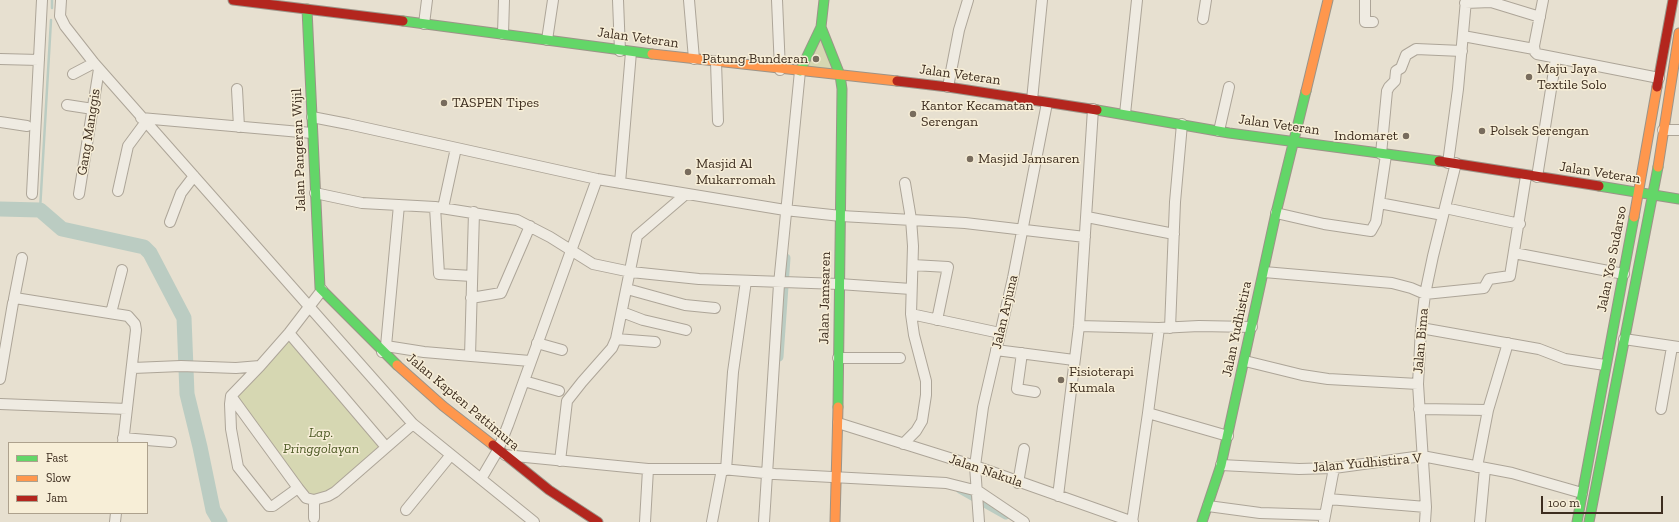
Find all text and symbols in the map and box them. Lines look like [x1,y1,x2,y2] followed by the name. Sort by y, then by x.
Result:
[596,24,680,52] street label: Jalan Veteran
[702,51,808,67] place label: Patung Bunderan
[811,54,821,64] marker: Patung Bunderan
[918,61,1002,89] street label: Jalan Veteran
[1537,61,1607,94] place label: Maju Jaya Textile Solo
[1524,72,1534,82] marker: Maju Jaya Textile Solo
[74,87,104,177] street label: Gang Manggis
[288,88,310,212] street label: Jalan Pangeran Wijil
[452,95,539,111] place label: TASPEN Tipes
[439,98,449,108] marker: TASPEN Tipes
[921,98,1034,130] place label: Kantor Kecamatan Serengan
[908,109,918,119] marker: Kantor Kecamatan Serengan
[1237,111,1321,139] street label: Jalan Veteran
[1490,123,1589,139] place label: Polsek Serengan
[1477,126,1487,136] marker: Polsek Serengan
[1334,128,1398,144] place label: Indomaret
[1401,131,1411,141] marker: Indomaret
[978,151,1080,167] place label: Masjid Jamsaren
[965,154,975,164] marker: Masjid Jamsaren
[696,156,776,188] place label: Masjid Al Mukarromah
[1558,158,1642,188] street label: Jalan Veteran
[683,167,693,177] marker: Masjid Al Mukarromah
[1594,205,1630,313] street label: Jalan Yos Sudarso
[816,252,834,344] street label: Jalan Jamsaren
[988,273,1022,351] street label: Jalan Arjuna
[1219,280,1255,378] street label: Jalan Yudhistira
[1410,308,1432,374] street label: Jalan Bima
[403,350,523,454] street label: Jalan Kapten Pattimura
[1069,364,1134,396] place label: Fisioterapi Kumala
[1056,375,1066,385] marker: Fisioterapi Kumala
[283,425,359,458] park label: Lap. Pringgolayan
[8,442,148,514] legend
[1312,450,1422,476] street label: Jalan Yudhistira V
[46,451,68,465] text: Fast
[947,451,1025,491] street label: Jalan Nakula
[46,471,71,485] text: Slow
[1543,488,1665,514] scale bar
[46,491,67,505] text: Jam
[1548,496,1580,510] text: 100 m

